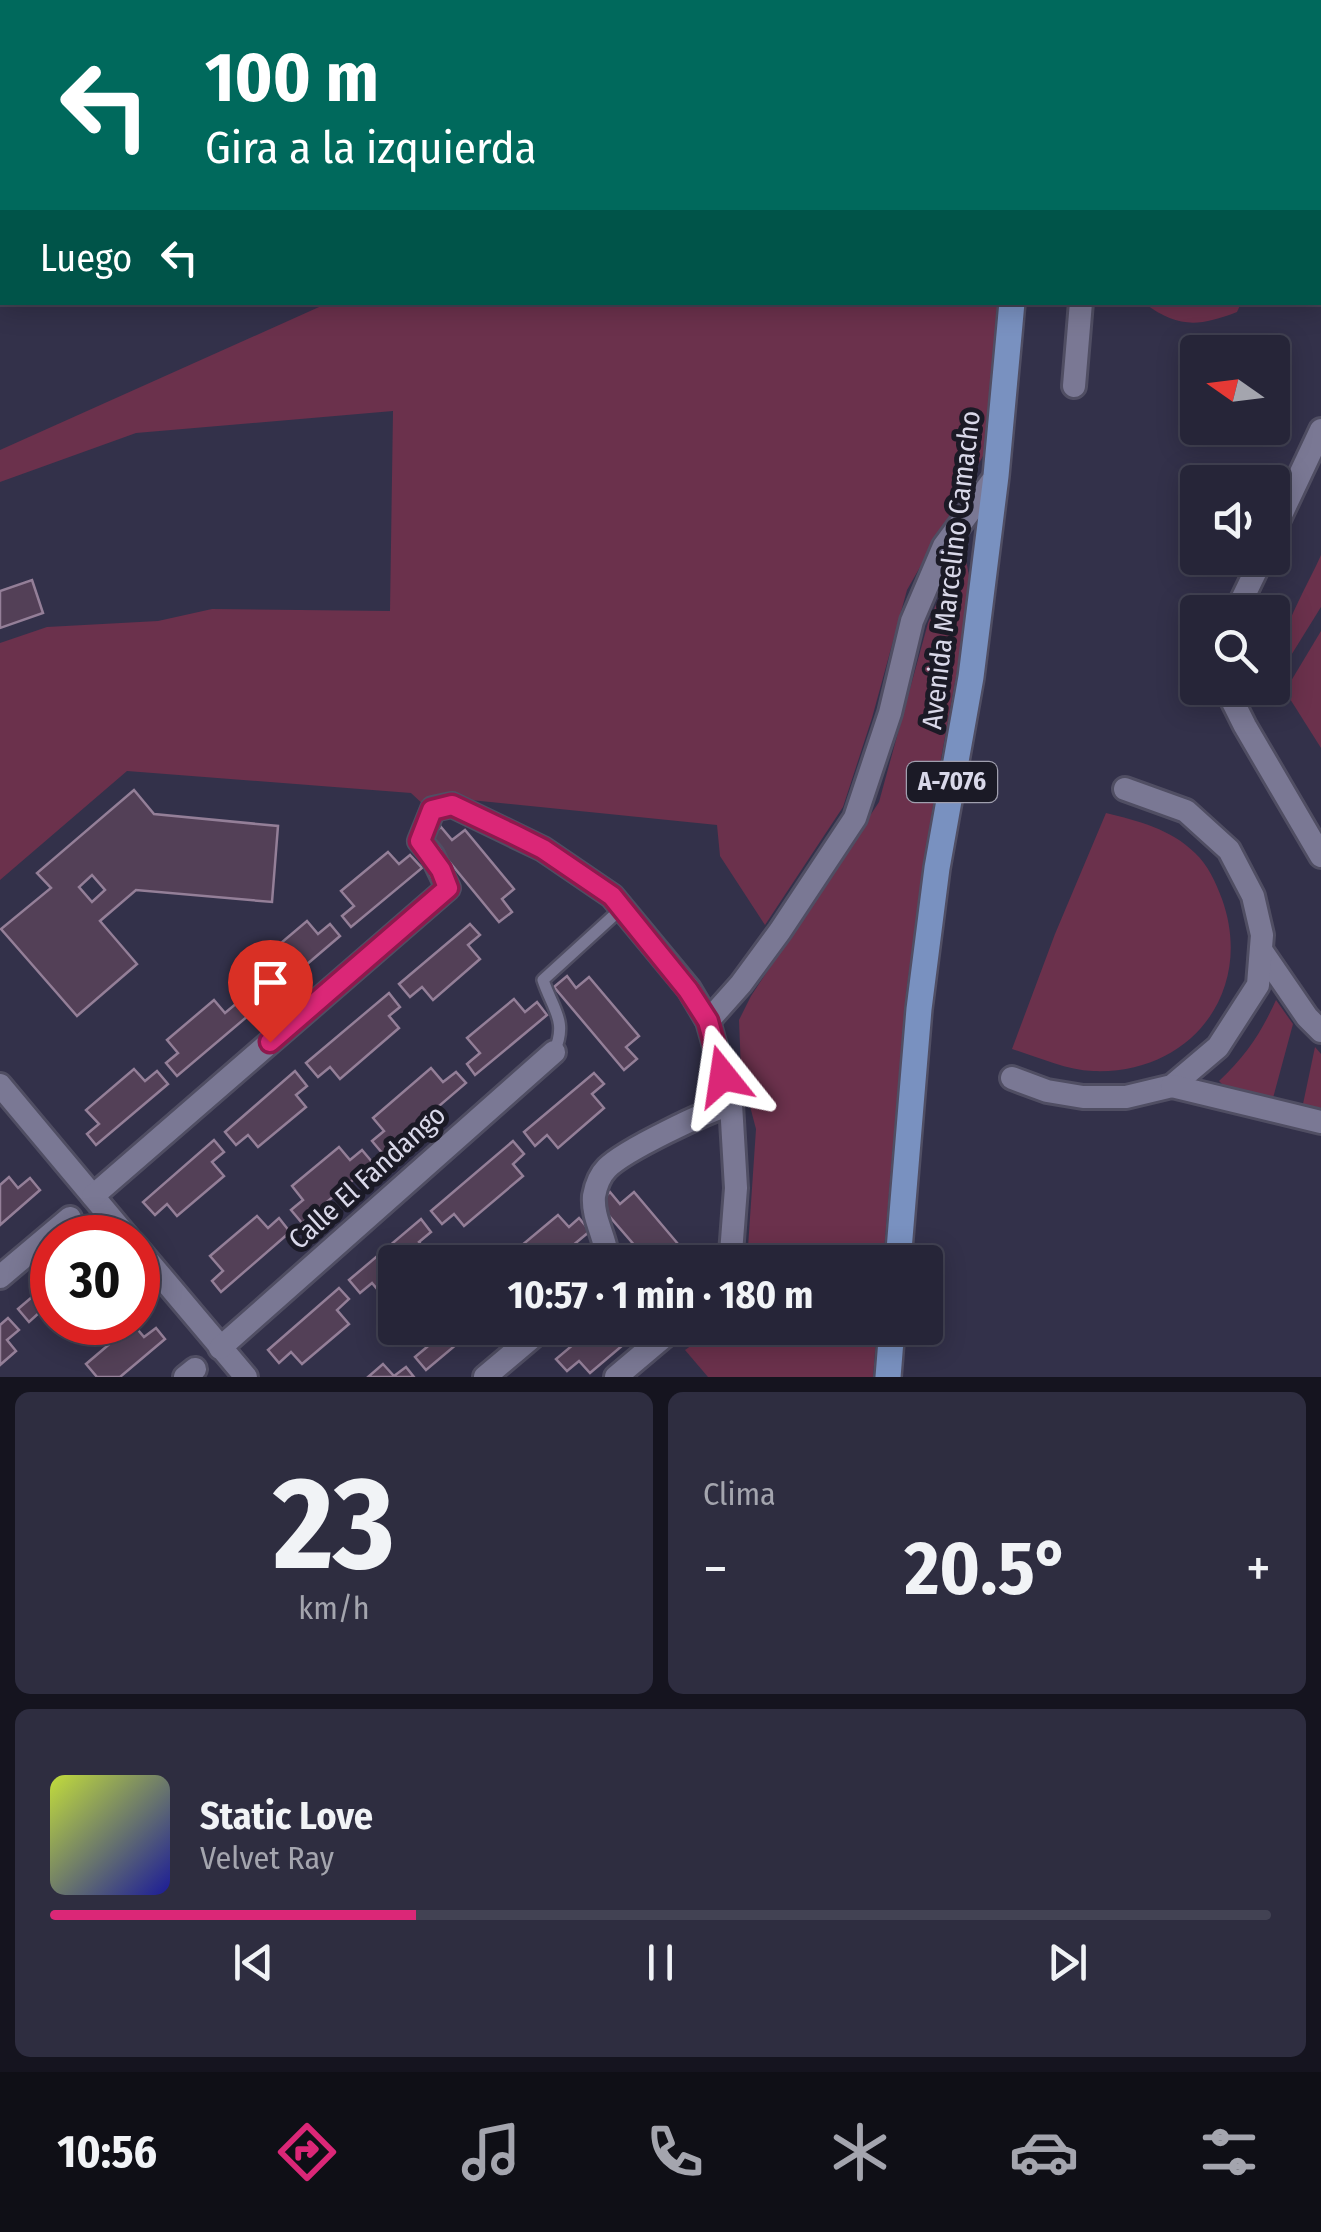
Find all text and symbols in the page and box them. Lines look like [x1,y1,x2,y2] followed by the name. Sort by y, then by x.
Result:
[205,36,379,120] text: 100 m
[40,40,170,170] icon: left
[205,121,537,175] text: Gira a la izquierda
[152,230,207,285] icon: left
[40,235,132,281] text: Luego
[1180,335,1290,445] north arrow
[1180,335,1290,705] map controls
[915,409,987,731] street label: Avenida Marcelino Camacho
[1180,465,1290,575] button: sound
[1180,595,1290,705] button: search
[907,762,997,802] road number: A-7076
[228,940,313,1043] pin
[243,955,298,1010] icon: arrive
[671,1024,775,1128] position arrow
[282,1098,452,1256] street label: Calle El Fandango
[30,1215,160,1345] speed limit sign: 30
[508,1272,813,1318] text: 10:57 · 1 min · 180 m
[273,1446,395,1602] text: 23
[703,1475,776,1513] text: Clima
[905,1524,1069,1614] text: 20.5°
[703,1536,728,1602] text: −
[1246,1536,1271,1602] text: +
[298,1589,370,1627] text: km/h
[200,1793,373,1839] text: Static Love
[200,1839,334,1877] text: Velvet Ray
[226,1935,281,1990] icon: previous
[633,1935,688,1990] icon: pause
[1040,1935,1095,1990] icon: next
[272,2117,342,2187] icon: directions
[456,2117,526,2187] icon: music
[640,2117,710,2187] icon: phone
[825,2117,895,2187] icon: climate
[1009,2117,1079,2187] icon: car
[1194,2117,1264,2187] icon: filters
[57,2125,157,2179] text: 10:56

